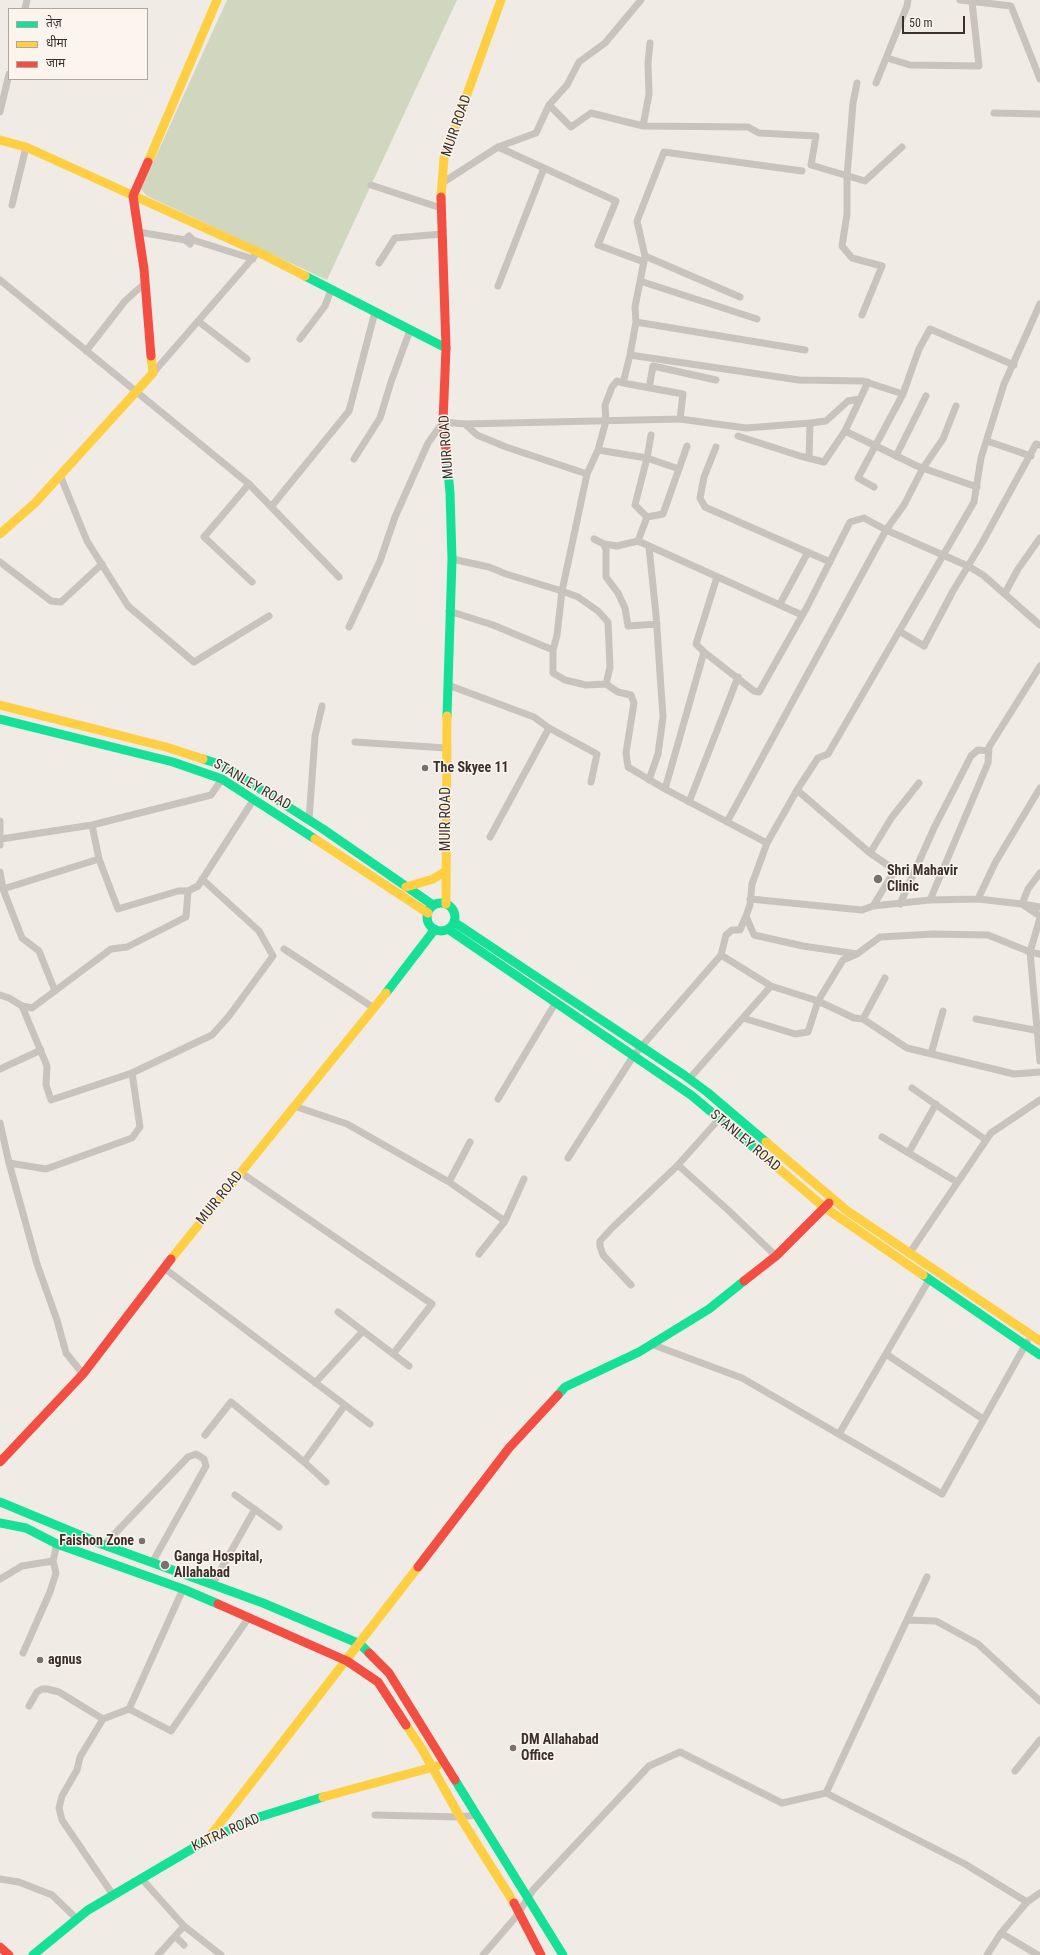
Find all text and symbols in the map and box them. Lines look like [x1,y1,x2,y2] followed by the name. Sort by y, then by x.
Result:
[8,8,148,80] legend
[904,8,967,34] scale bar
[46,16,62,30] text: तेज़
[909,16,933,30] text: 50 m
[46,36,67,50] text: धीमा
[46,56,65,70] text: जाम
[439,93,475,159] street label: MUIR ROAD
[436,414,458,480] street label: MUIR ROAD
[210,756,294,814] street label: STANLEY ROAD
[433,760,509,776] place label: The Skyee 11
[420,763,430,773] marker: The Skyee 11
[438,787,454,851] street label: MUIR ROAD
[887,863,958,896] place label: Shri Mahavir Clinic
[872,873,884,885] marker: Shri Mahavir Clinic
[706,1107,784,1175] street label: STANLEY ROAD
[193,1168,247,1228] street label: MUIR ROAD
[59,1533,134,1549] place label: Faishon Zone
[137,1536,147,1546] marker: Faishon Zone
[174,1549,263,1582] place label: Ganga Hospital, Allahabad
[159,1559,171,1571] marker: Ganga Hospital, Allahabad
[48,1652,82,1668] place label: agnus
[35,1655,45,1665] marker: agnus
[521,1732,599,1764] place label: DM Allahabad Office
[508,1743,518,1753] marker: DM Allahabad Office
[189,1811,263,1855] street label: KATRA ROAD

